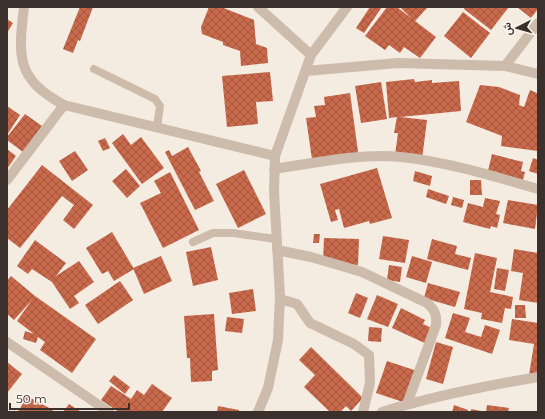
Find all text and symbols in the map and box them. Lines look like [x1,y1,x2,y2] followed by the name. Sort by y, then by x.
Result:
[497,8,537,48] north arrow
[499,22,515,36] text: ش
[10,385,129,411] scale bar
[16,391,47,406] text: 50 m

